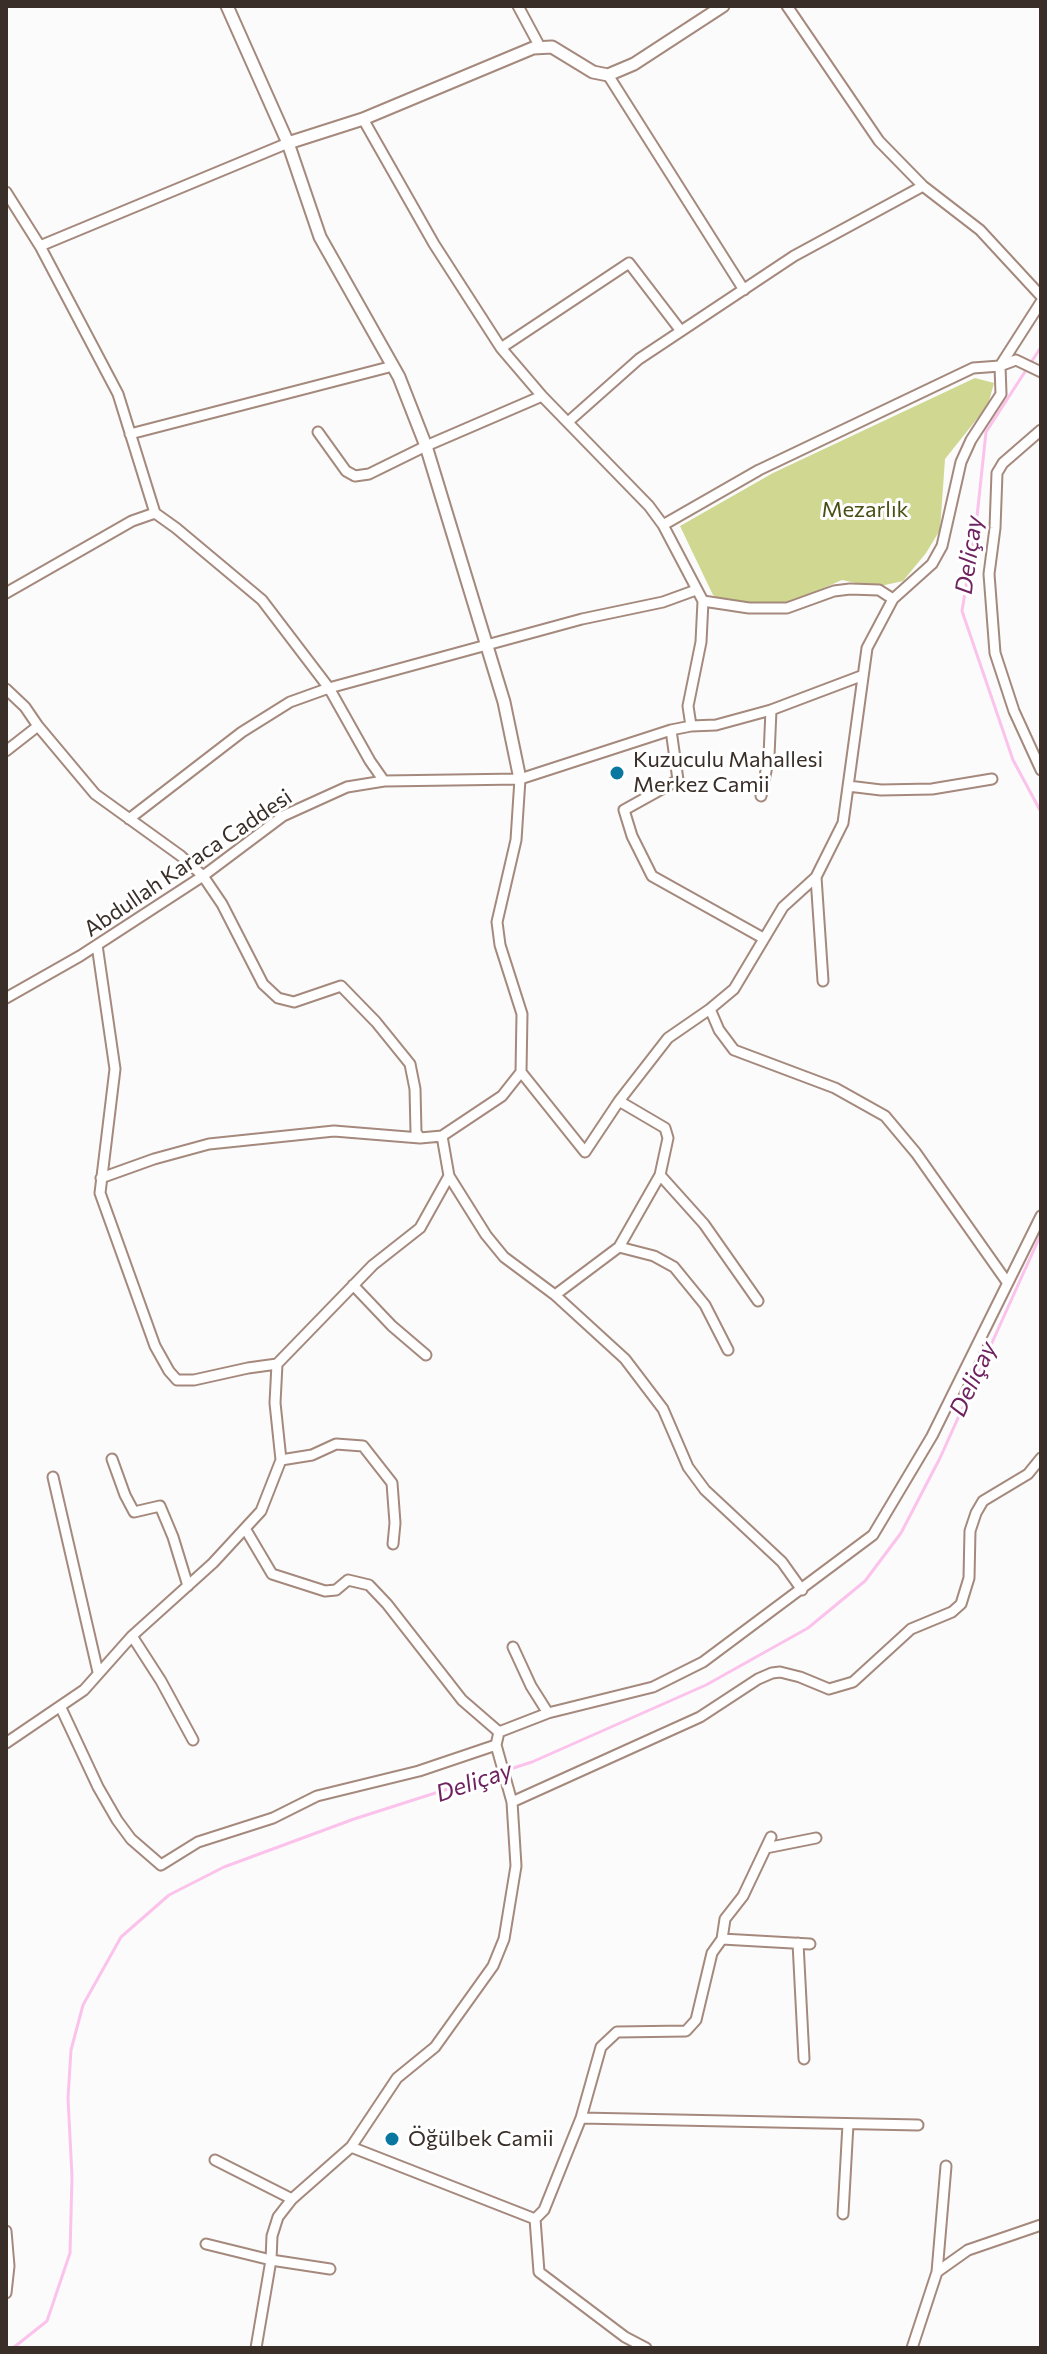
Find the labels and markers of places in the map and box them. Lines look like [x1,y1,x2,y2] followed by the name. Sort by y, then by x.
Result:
[633,747,823,798] place label: Kuzuculu Mahallesi Merkez Camii
[608,764,626,782] marker: Kuzuculu Mahallesi Merkez Camii
[408,2126,554,2152] place label: Öğülbek Camii
[383,2130,401,2148] marker: Öğülbek Camii

